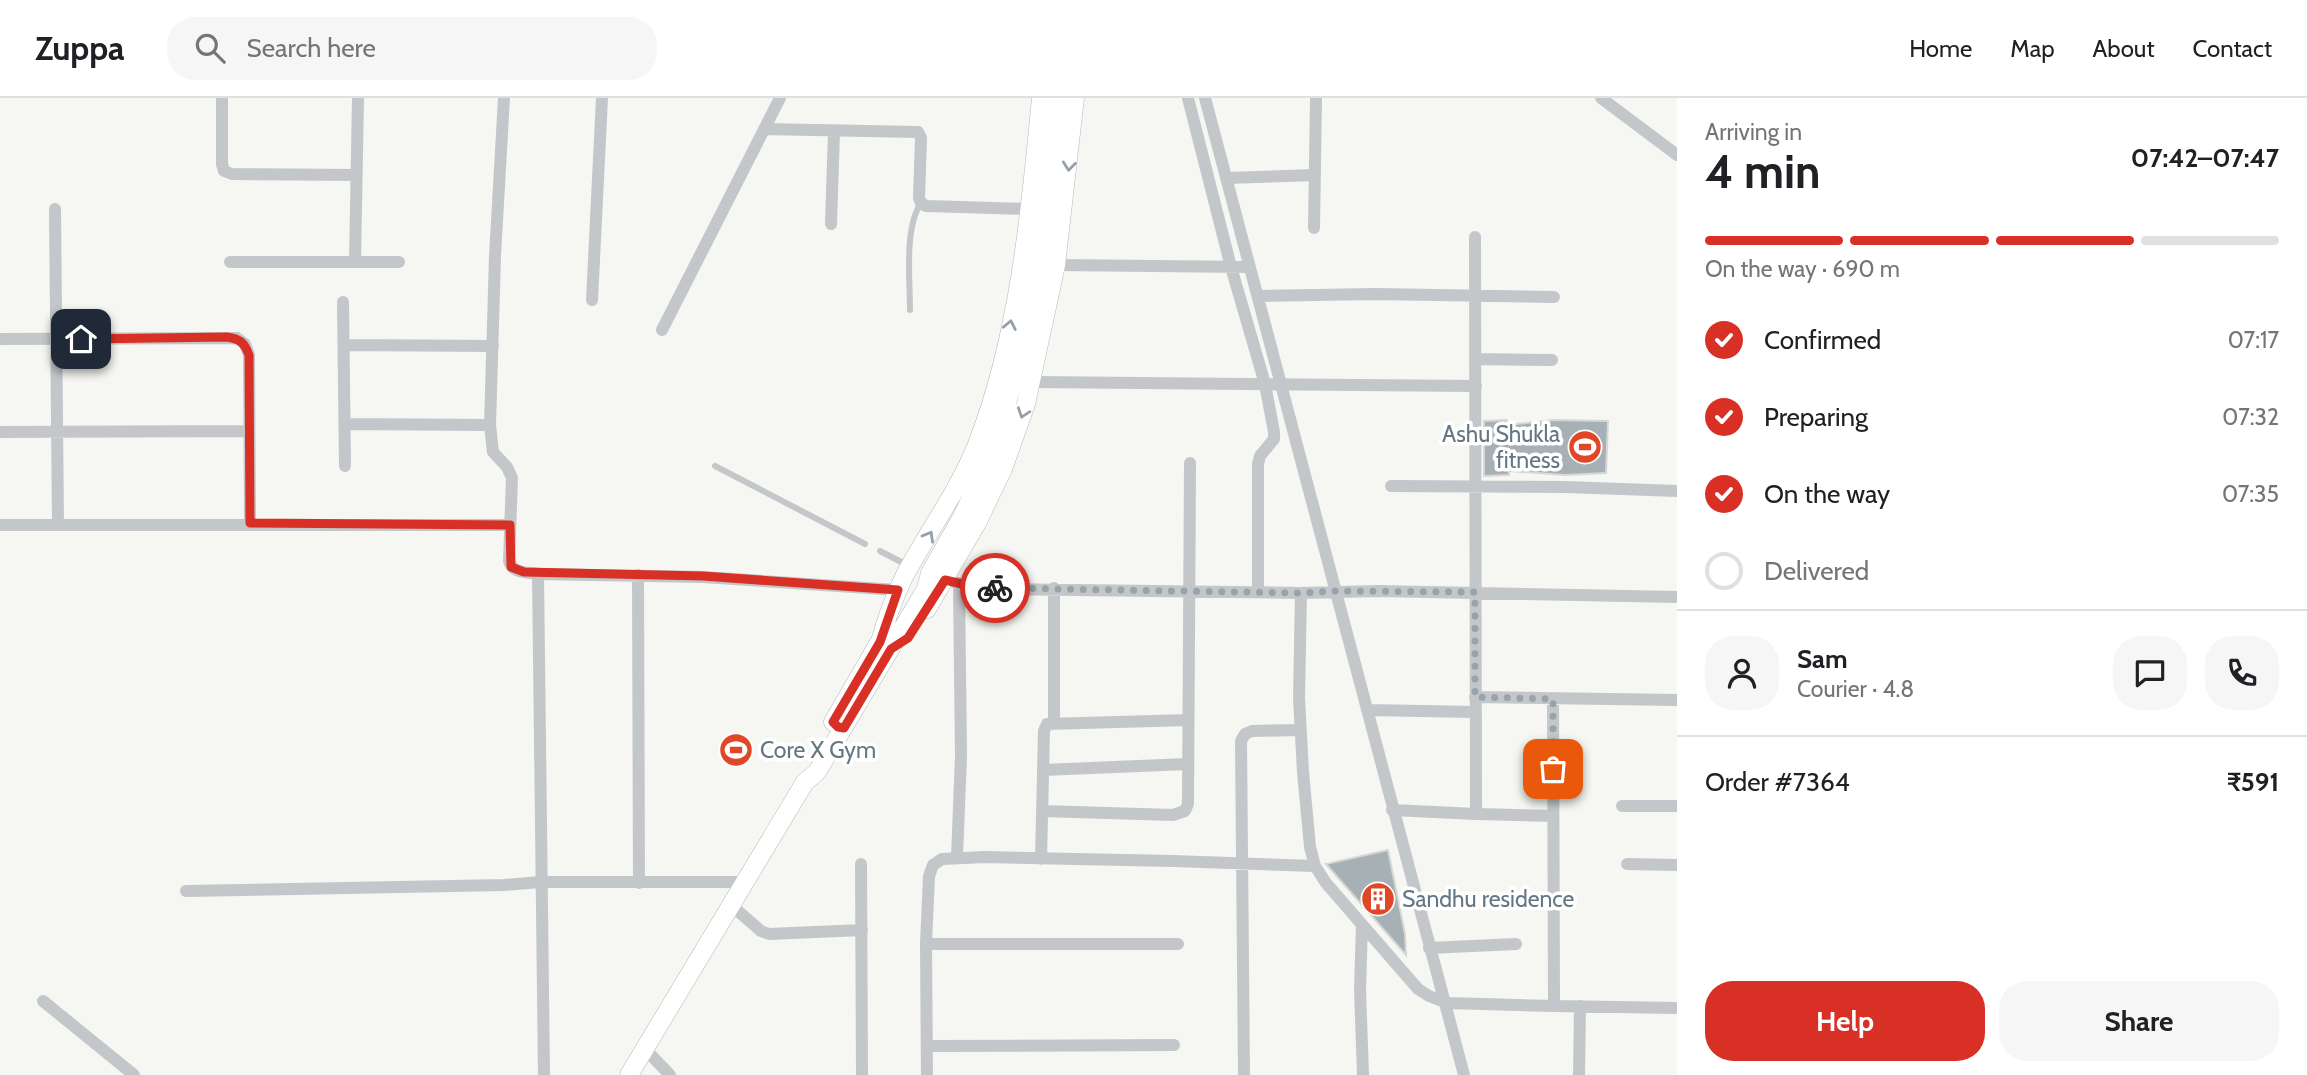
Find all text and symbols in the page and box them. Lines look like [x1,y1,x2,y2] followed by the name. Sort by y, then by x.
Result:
[167,17,657,80] search box
[35,28,125,68] text: Zuppa
[191,29,229,67] icon: search
[247,32,376,64] text: Search here
[1909,34,1972,63] text: Home
[2010,34,2055,63] text: Map
[2093,34,2155,63] text: About
[2193,34,2272,63] text: Contact
[1705,118,1802,146] text: Arriving in
[2131,142,2279,174] text: 07:42–07:47
[1705,144,1820,200] text: 4 min
[1061,160,1076,172] one-way arrow
[1705,255,1900,283] text: On the way · 690 m
[51,309,111,369] pin
[1002,319,1017,331] one-way arrow
[62,320,100,358] icon: home
[1705,321,1743,359] icon: check
[1764,324,1881,356] text: Confirmed
[2228,326,2279,354] text: 07:17
[1705,398,1743,436] icon: check
[1764,401,1868,433] text: Preparing
[2222,403,2279,431] text: 07:32
[1017,407,1031,419] one-way arrow
[1442,420,1560,474] place label: Ashu Shukla fitness
[1566,428,1604,466] sports icon: Ashu Shukla fitness
[1705,475,1743,513] icon: check
[1764,478,1890,510] text: On the way
[2222,480,2279,508] text: 07:35
[921,531,934,544] one-way arrow
[960,553,1030,623] courier
[1764,555,1869,587] text: Delivered
[976,569,1014,607] icon: bike
[1705,636,1779,710] button: person
[2113,636,2187,710] button: chat
[2205,636,2279,710] button: phone
[1797,643,1848,675] text: Sam
[1797,675,1914,703] text: Courier · 4.8
[717,731,755,769] sports icon: Core X Gym
[760,736,876,764] place label: Core X Gym
[1523,739,1583,799] pin
[1534,750,1572,788] icon: bag
[1705,766,1850,798] text: Order #7364
[2227,766,2279,798] text: ₹591
[1359,880,1397,918] building icon: Sandhu residence
[1402,885,1575,913] place label: Sandhu residence
[1705,981,1985,1061] button: Help
[1999,981,2279,1061] button: Share

